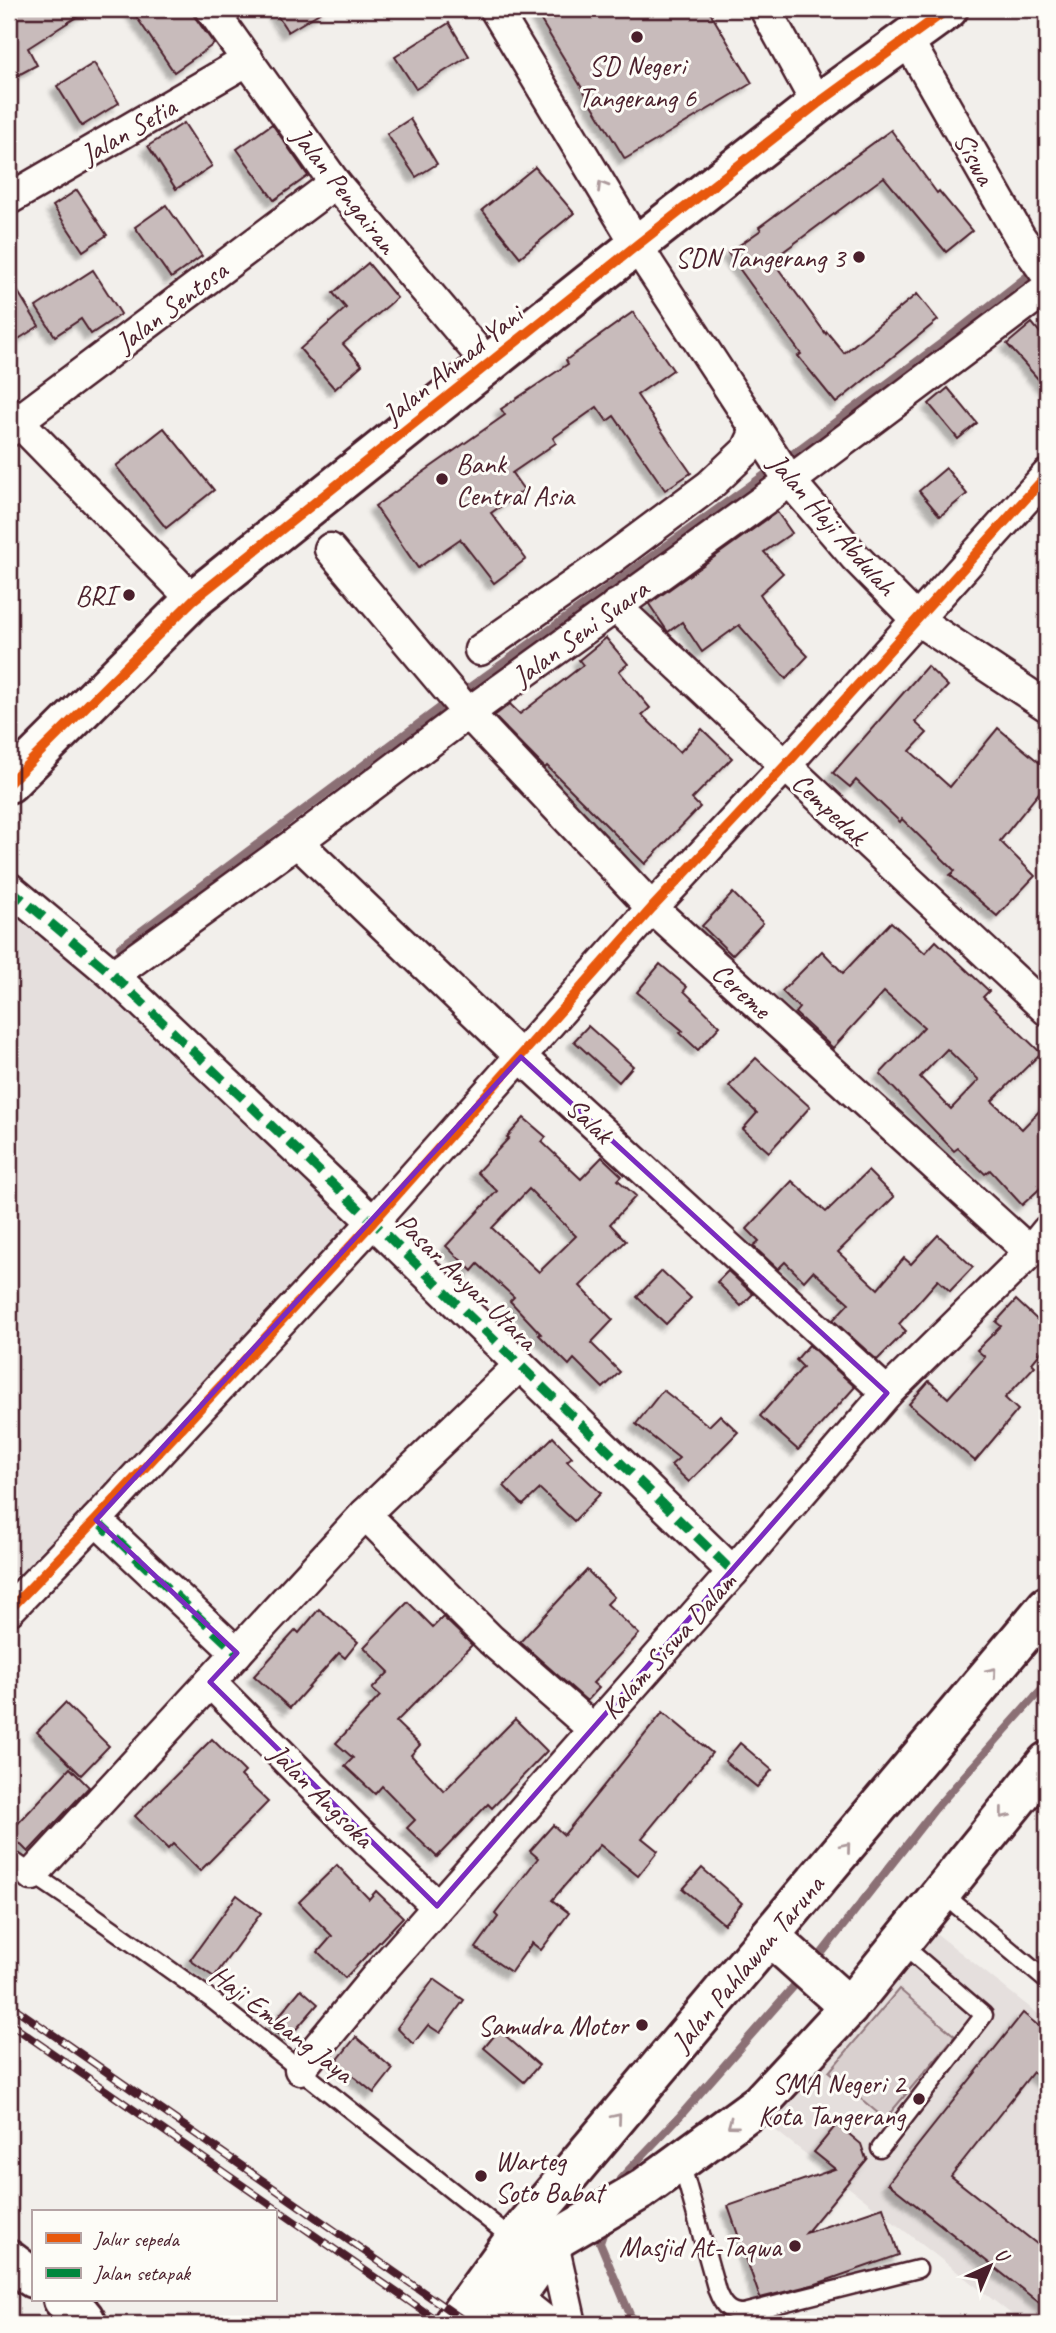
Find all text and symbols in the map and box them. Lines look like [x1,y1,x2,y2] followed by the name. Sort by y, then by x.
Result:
[629,29,645,45] marker: SD Negeri Tangerang 6
[578,48,697,115] place label: SD Negeri Tangerang 6
[73,88,184,173] street label: Jalan Setia
[283,118,406,262] street label: Jalan Pengairan
[946,126,1004,192] street label: Siswa
[597,181,610,194] one-way arrow
[675,240,847,275] place label: SDN Tangerang 3
[851,249,867,265] marker: SDN Tangerang 3
[107,252,236,361] street label: Jalan Sentosa
[374,295,532,433] street label: Jalan Ahmad Yani
[760,444,905,604] street label: Jalan Haji Abdulah
[456,446,576,513] place label: Bank Central Asia
[434,471,450,487] marker: Bank Central Asia
[504,570,657,695] street label: Jalan Seni Suara
[75,578,121,613] place label: BRI
[121,587,137,603] marker: BRI
[785,765,877,854] street label: Cempedak
[705,955,780,1027] street label: Cereme
[559,1090,622,1152] street label: Salak
[389,1205,546,1359] street label: Pasar Anyar Utara
[593,1563,745,1726] street label: Kalam Siswa Dalam
[984,1667,996,1680] one-way arrow
[261,1734,382,1856] street label: Jalan Angsoka
[1000,1806,1012,1819] one-way arrow
[838,1842,850,1855] one-way arrow
[662,1867,833,2060] street label: Jalan Pahlawan Taruna
[203,1957,362,2091] street label: Haji Embang Jaya
[478,2008,630,2043] place label: Samudra Motor
[634,2017,650,2033] marker: Samudra Motor
[758,2066,907,2133] place label: SMA Negeri 2 Kota Tangerang
[911,2091,927,2107] marker: SMA Negeri 2 Kota Tangerang
[609,2113,621,2126] one-way arrow
[727,2116,740,2129] one-way arrow
[495,2143,607,2210] place label: Warteg Soto Babat
[473,2168,489,2184] marker: Warteg Soto Babat
[32,2210,276,2302] legend
[93,2226,180,2252] text: Jalur sepeda
[619,2229,783,2264] place label: Masjid At-Taqwa
[954,2232,1024,2302] north arrow
[787,2238,803,2254] marker: Masjid At-Taqwa
[989,2243,1016,2269] text: U
[93,2260,191,2286] text: Jalan setapak

